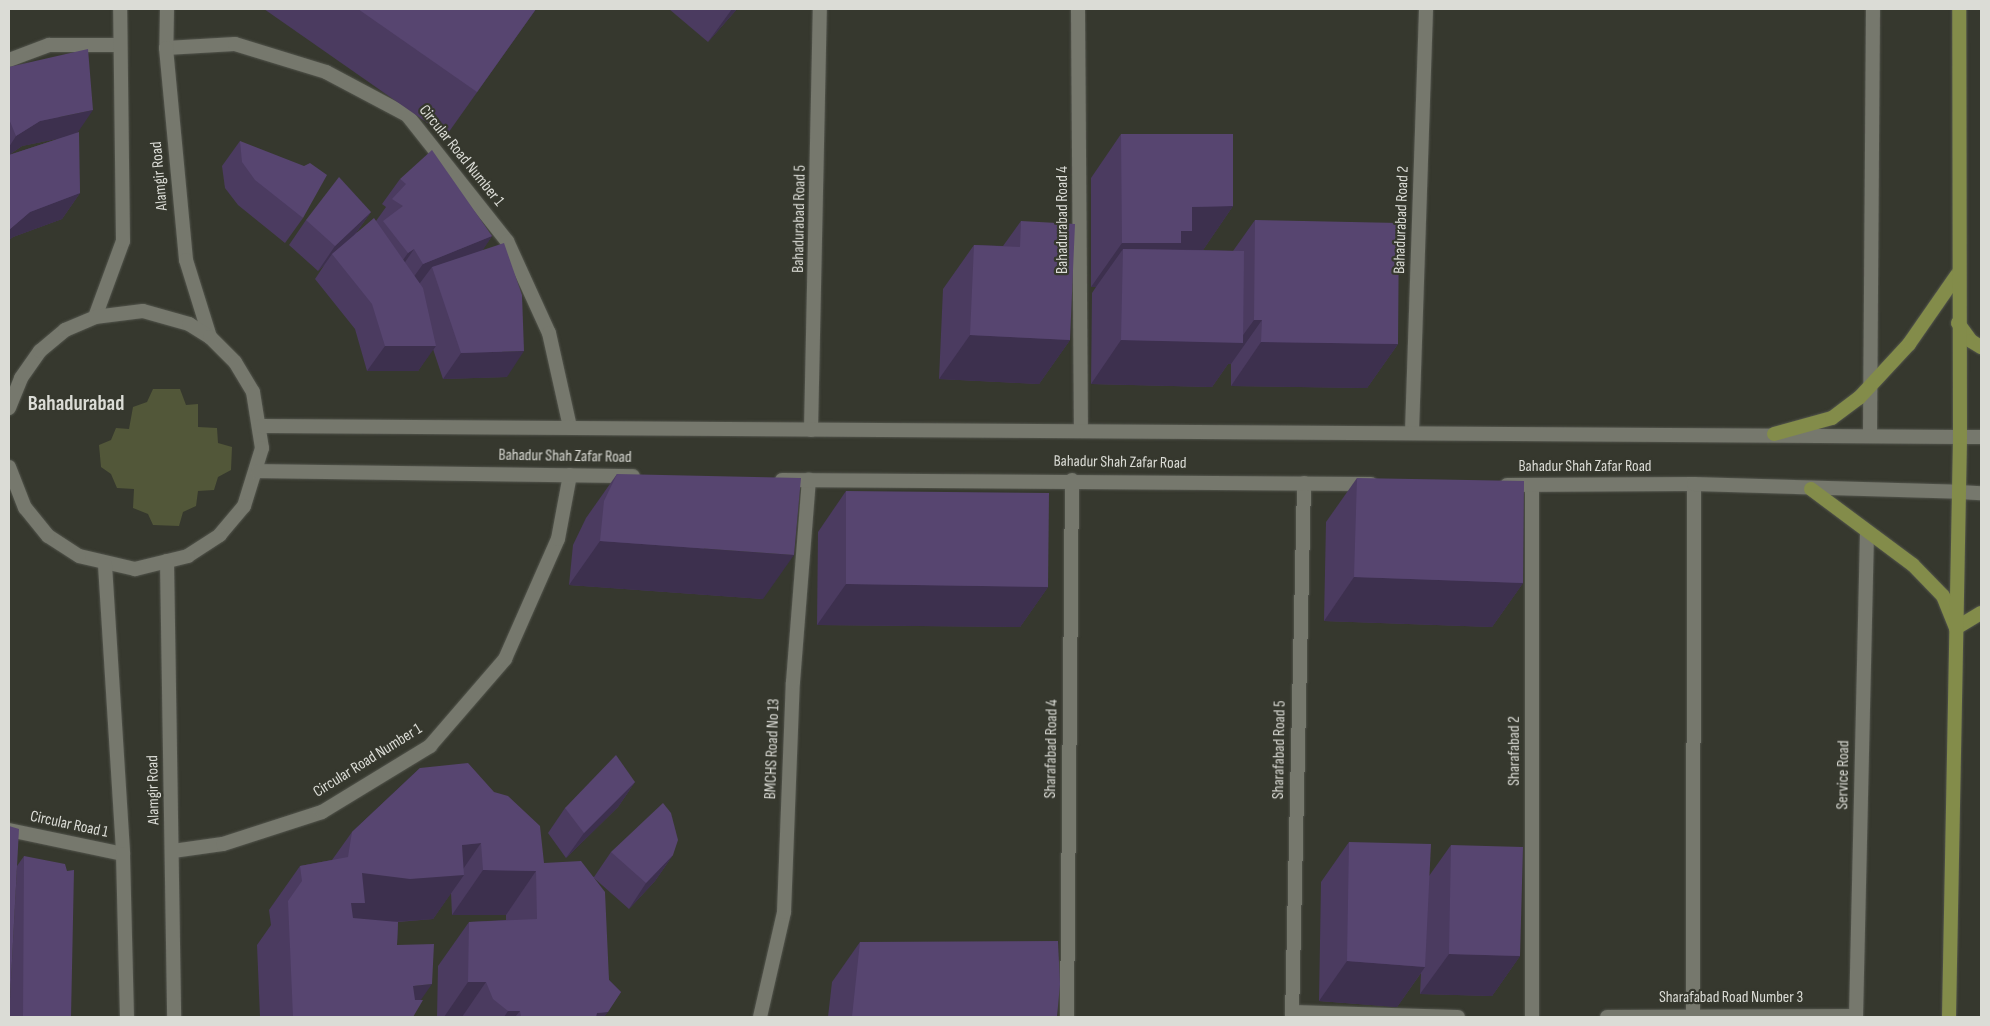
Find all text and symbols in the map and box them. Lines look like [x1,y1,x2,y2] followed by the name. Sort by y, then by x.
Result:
[414,102,508,210] street label: Circular Road Number 1
[147,140,173,212] street label: Alamgir Road
[789,165,811,273] street label: Bahadurabad Road 5
[1053,166,1073,274] street label: Bahadurabad Road 4
[1391,166,1413,274] street label: Bahadurabad Road 2
[28,391,124,417] district label: Bahadurabad
[498,446,632,468] street label: Bahadur Shah Zafar Road
[1053,452,1187,474] street label: Bahadur Shah Zafar Road
[1518,457,1652,477] street label: Bahadur Shah Zafar Road
[762,698,784,800] street label: BMCHS Road No 13
[1042,699,1062,799] street label: Sharafabad Road 4
[1270,701,1290,799] street label: Sharafabad Road 5
[1505,716,1525,786] street label: Sharafabad 2
[310,720,426,802] street label: Circular Road Number 1
[1834,740,1854,810] street label: Service Road
[144,755,164,825] street label: Alamgir Road
[28,807,110,843] street label: Circular Road 1
[1659,988,1803,1008] street label: Sharafabad Road Number 3

